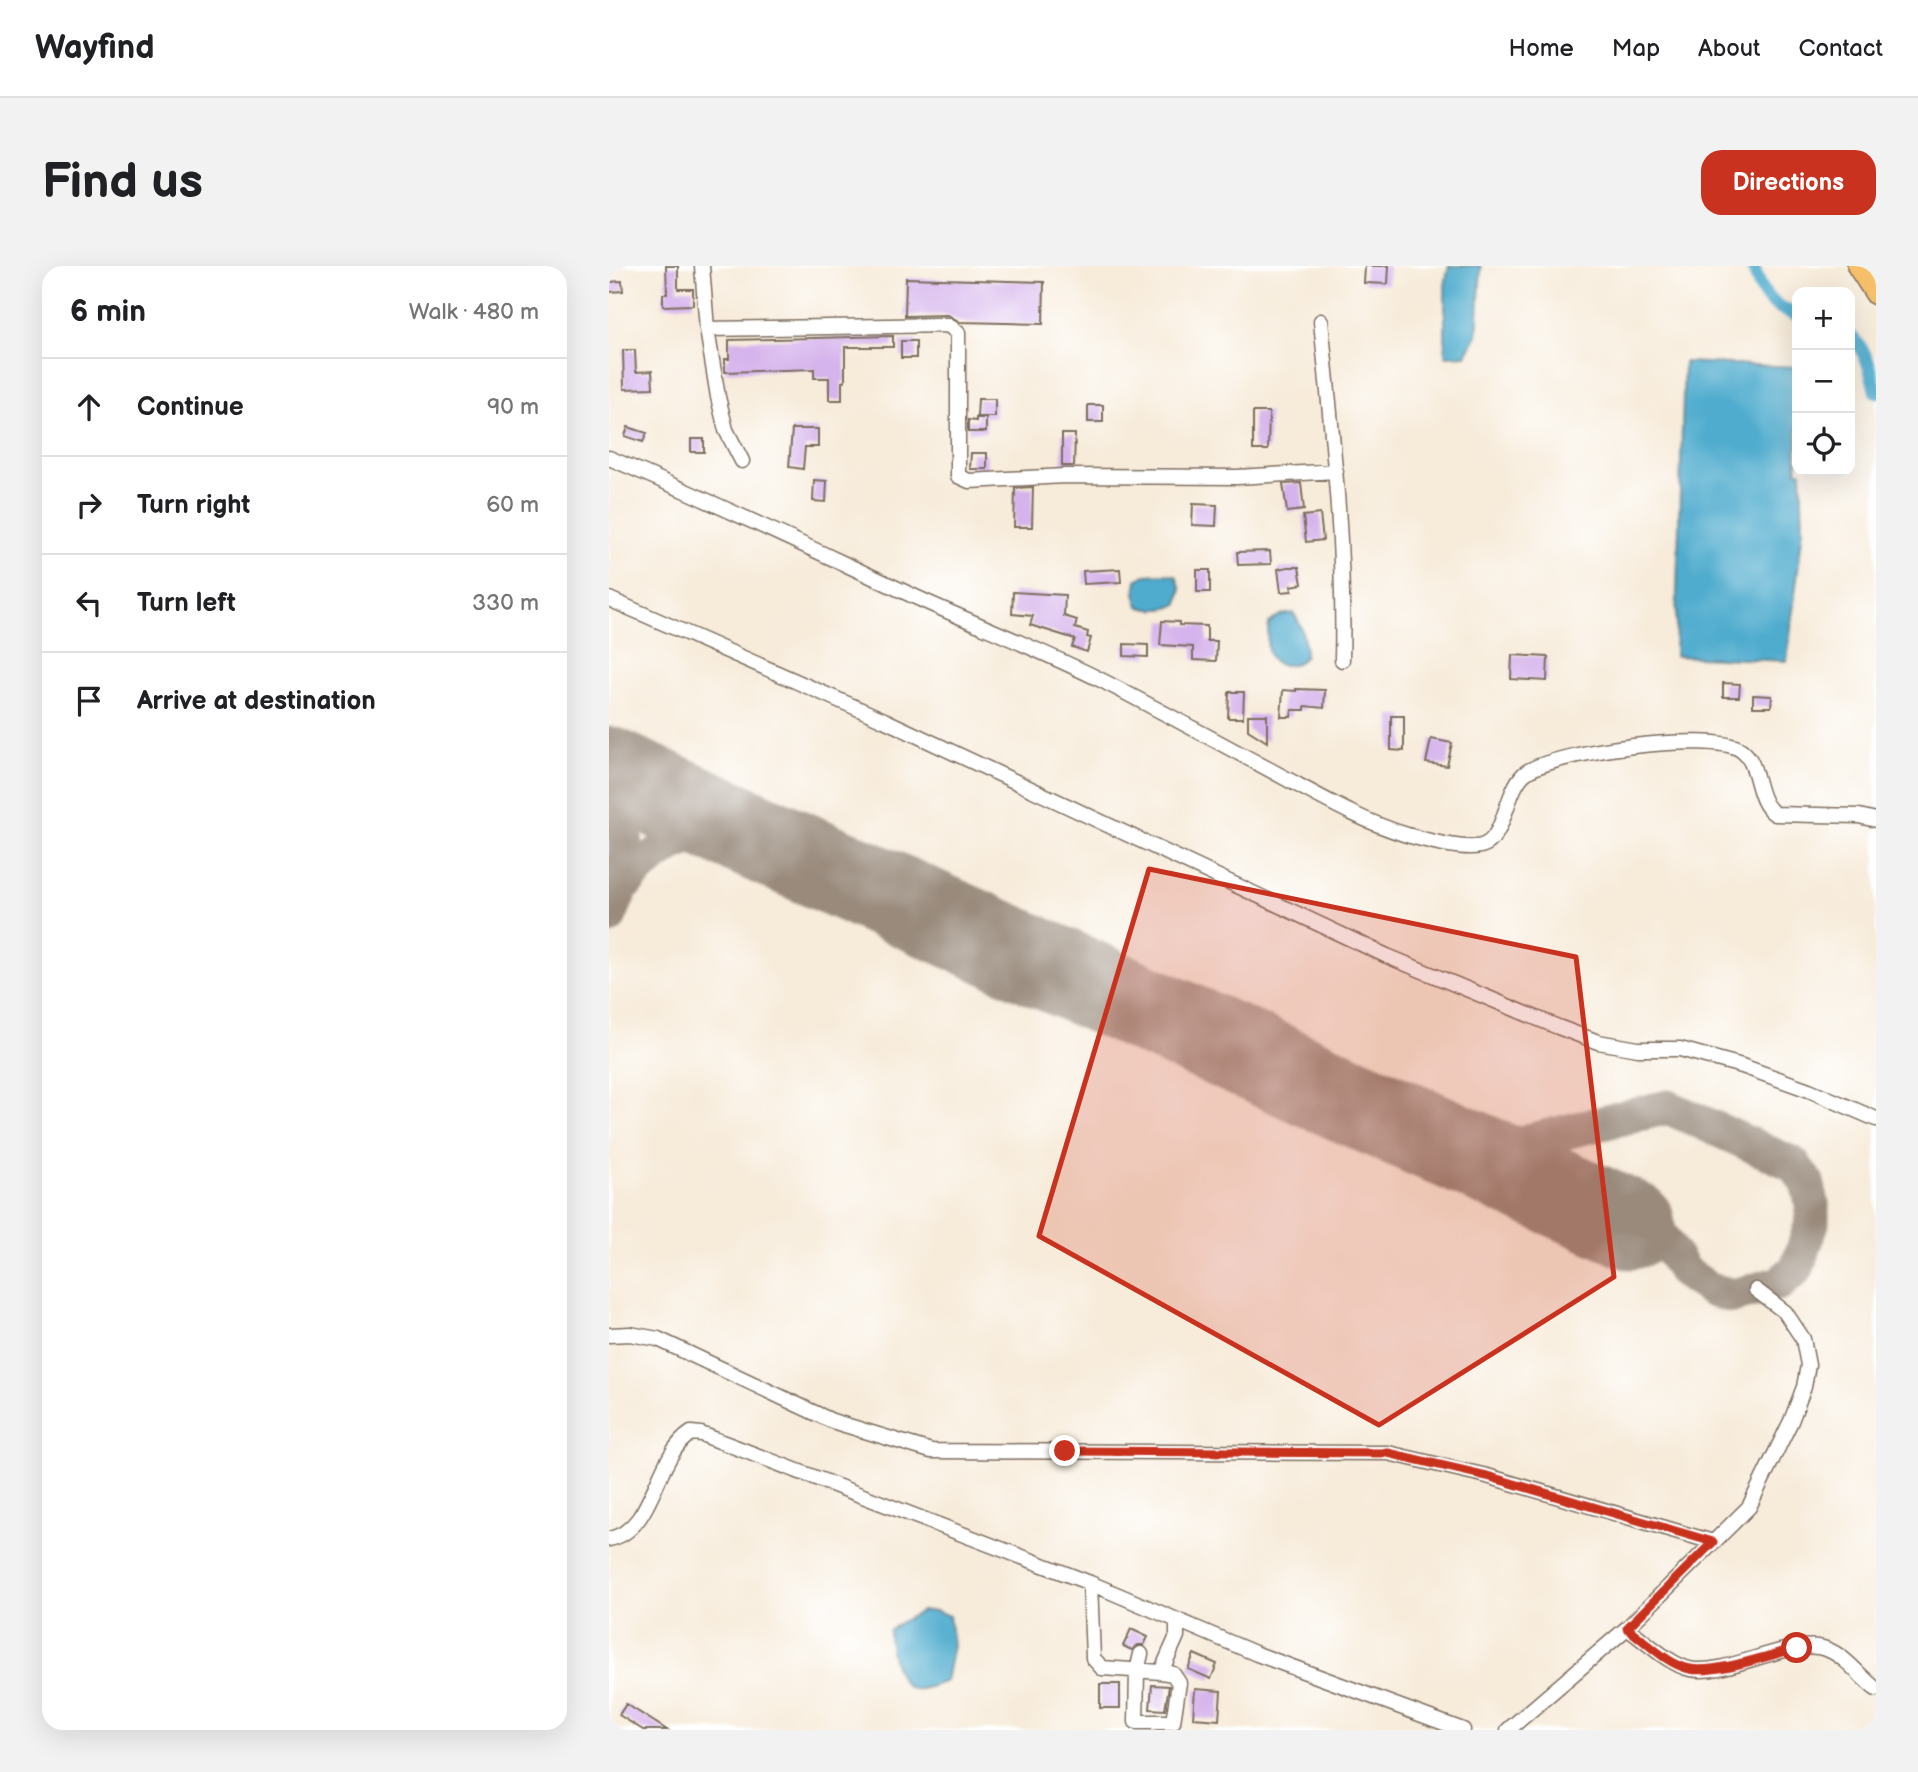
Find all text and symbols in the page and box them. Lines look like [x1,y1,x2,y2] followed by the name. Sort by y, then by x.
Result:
[35,28,154,68] text: Wayfind
[1509,34,1574,63] text: Home
[1612,34,1660,63] text: Map
[1698,34,1760,63] text: About
[1798,34,1883,63] text: Contact
[1701,150,1876,215] button: Directions
[42,153,203,212] text: Find us
[1792,287,1855,476] map controls
[1792,287,1855,350] button: +
[70,294,146,330] text: 6 min
[409,298,539,326] text: Walk · 480 m
[1792,350,1855,413] button: −
[70,388,108,426] icon: ahead
[137,392,244,423] text: Continue
[487,393,539,421] text: 90 m
[1792,413,1855,476] button: locate
[70,486,108,524] icon: right
[137,490,250,521] text: Turn right
[486,491,539,519] text: 60 m
[70,584,108,622] icon: left
[137,588,236,619] text: Turn left
[472,589,539,617] text: 330 m
[70,682,108,720] icon: arrive
[137,686,376,717] text: Arrive at destination
[1049,1435,1080,1466] route end
[1781,1632,1812,1663] route start

